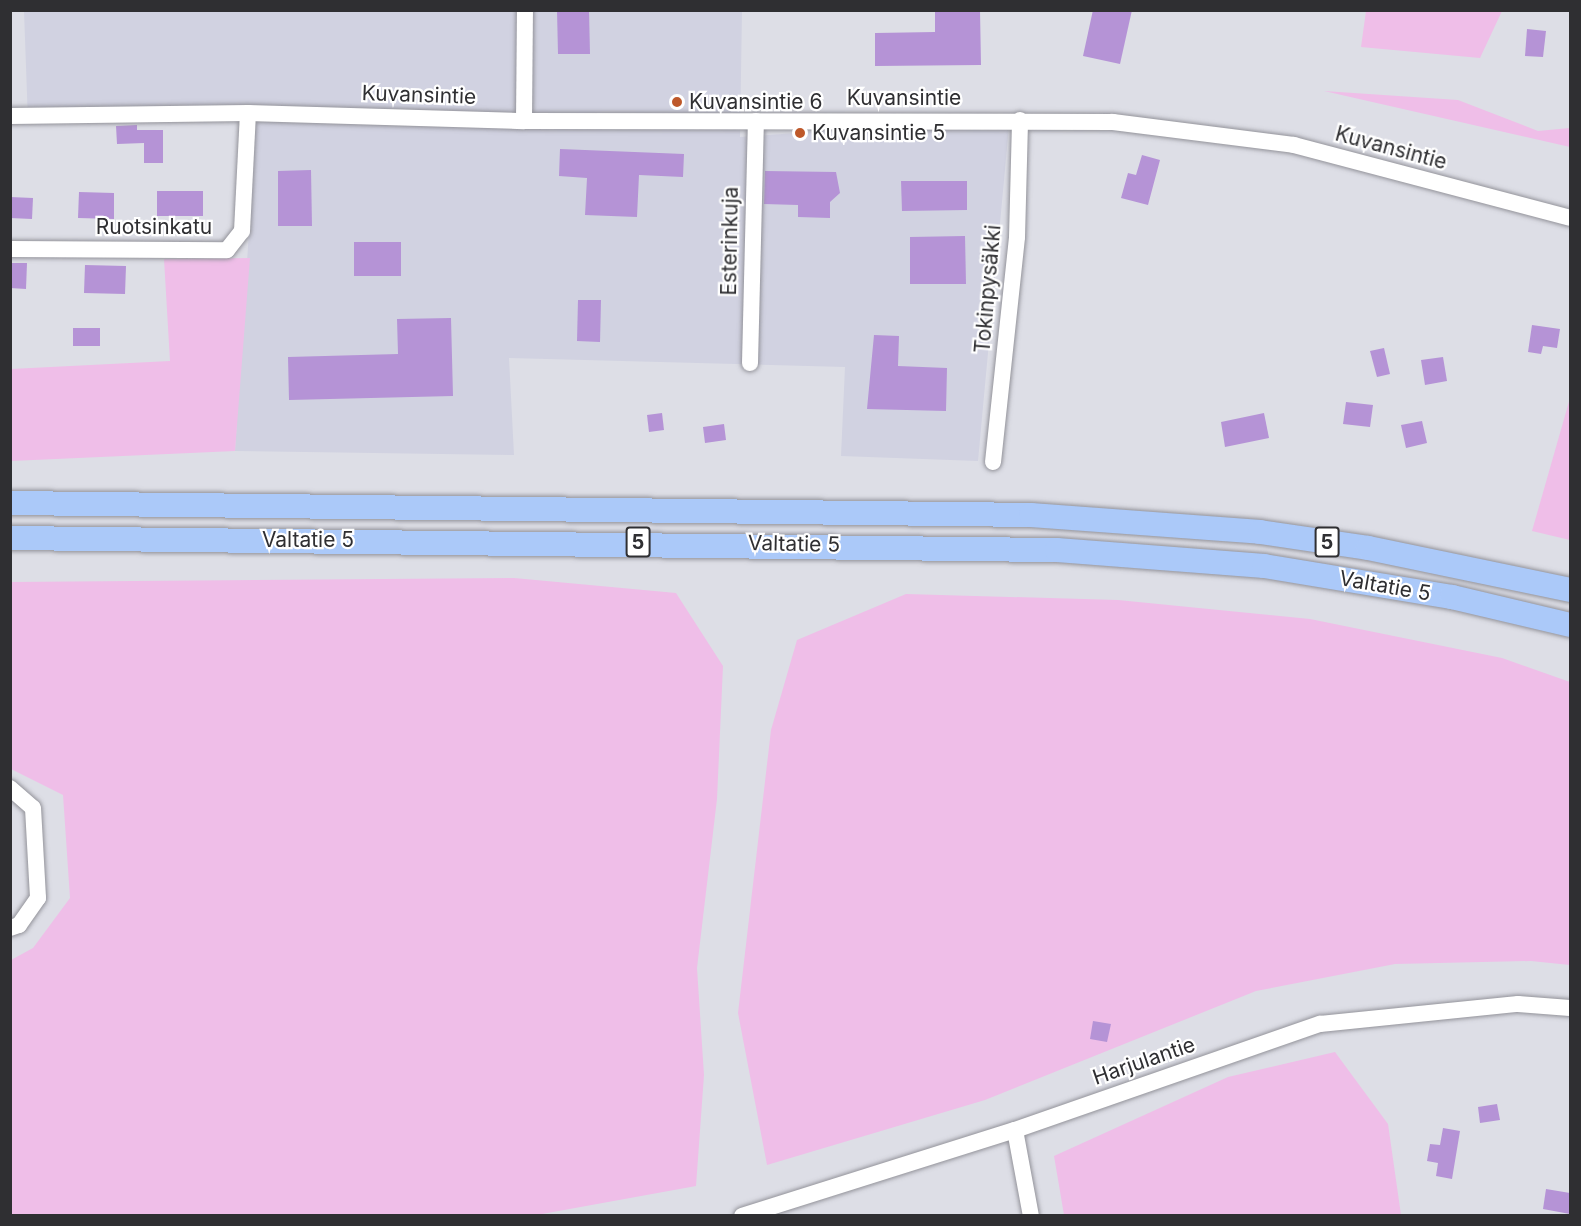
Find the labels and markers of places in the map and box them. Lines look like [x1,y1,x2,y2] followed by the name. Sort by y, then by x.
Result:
[689,89,822,115] place label: Kuvansintie 6
[670,95,684,109] marker: Kuvansintie 6
[812,120,945,146] place label: Kuvansintie 5
[793,126,807,140] marker: Kuvansintie 5

